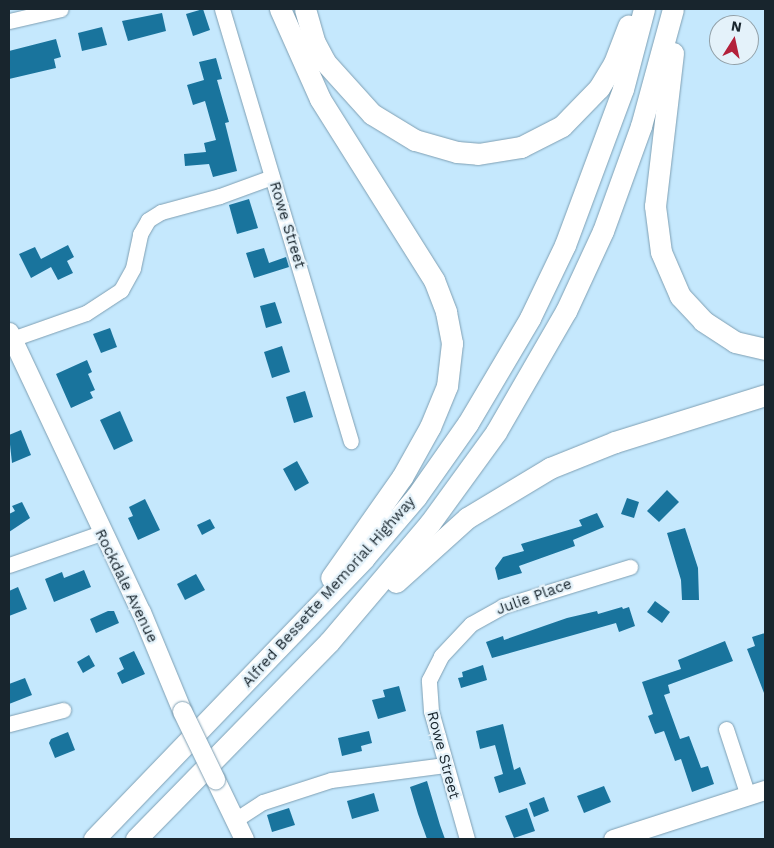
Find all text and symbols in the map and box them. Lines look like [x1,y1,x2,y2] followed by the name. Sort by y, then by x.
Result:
[709,15,759,65] north arrow
[730,17,743,35] text: N
[265,179,309,271] street label: Rowe Street
[238,493,420,691] street label: Alfred Bessette Memorial Highway
[91,526,161,646] street label: Rockdale Avenue
[494,575,574,619] street label: Julie Place
[423,709,463,801] street label: Rowe Street

